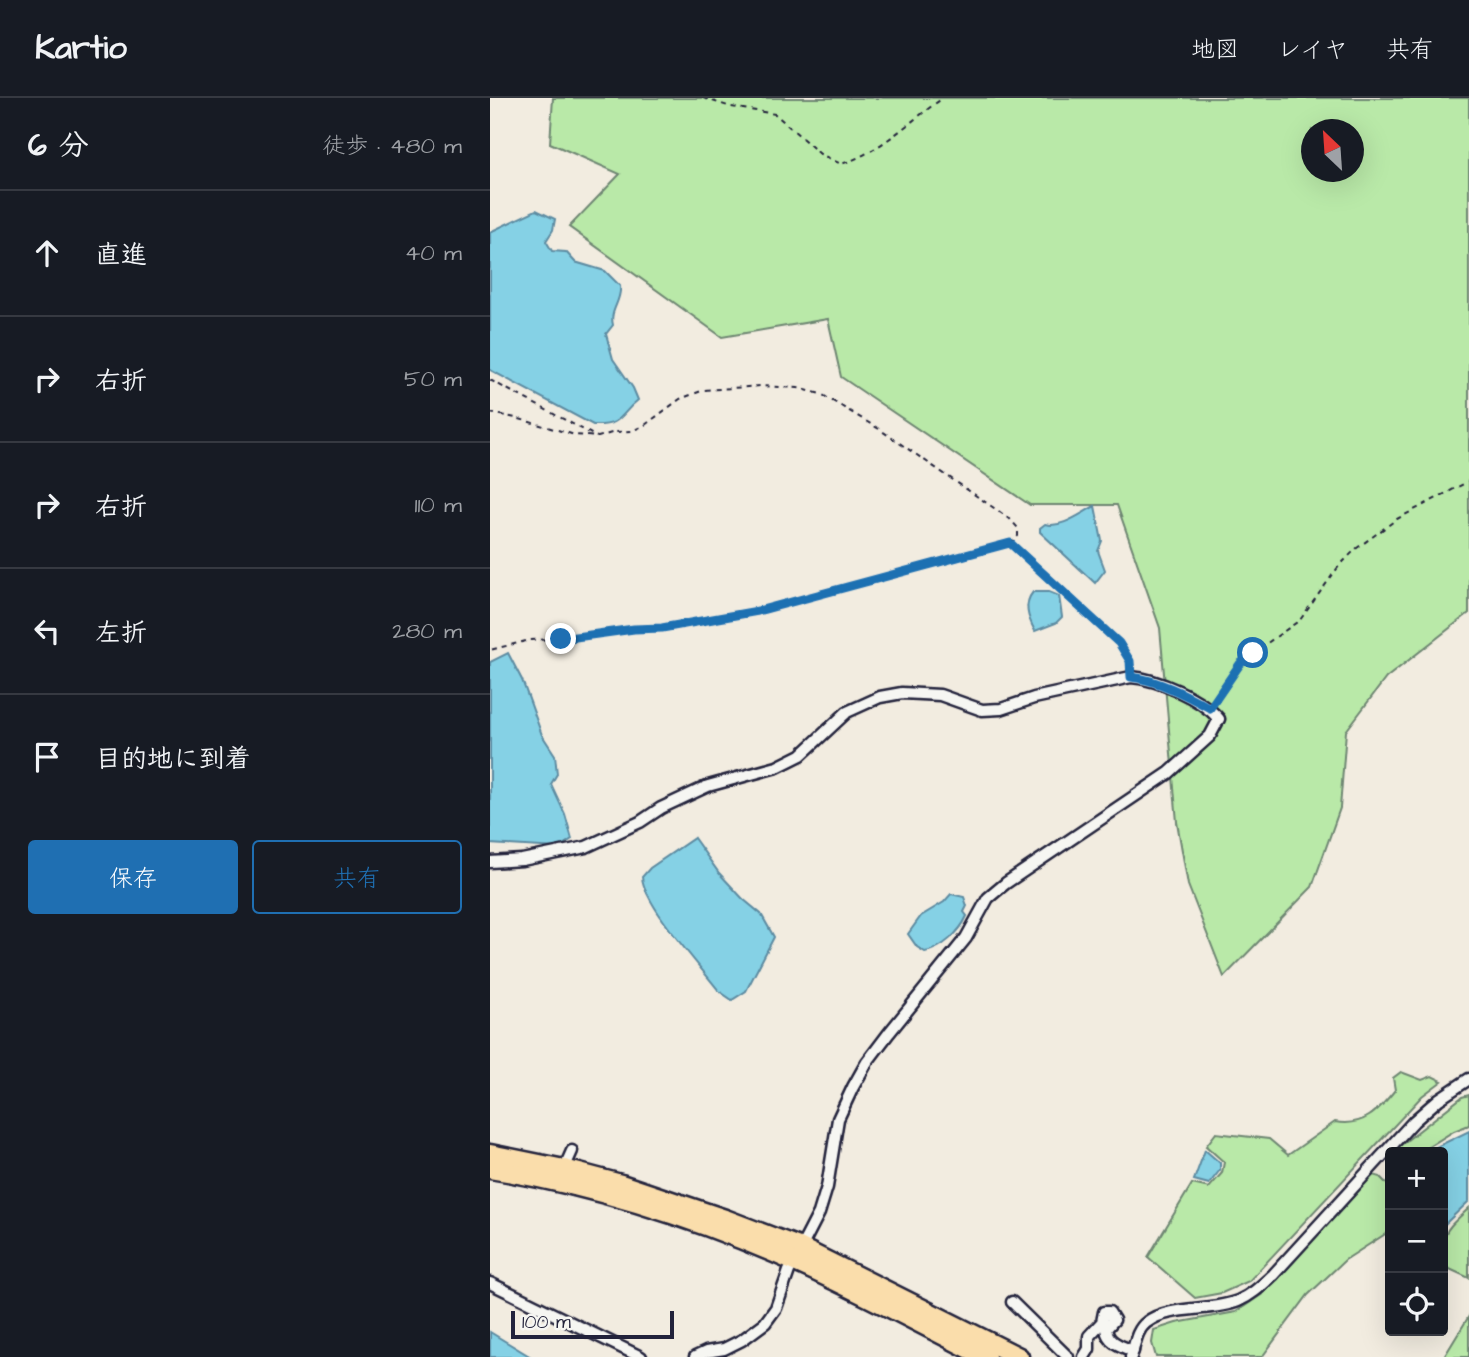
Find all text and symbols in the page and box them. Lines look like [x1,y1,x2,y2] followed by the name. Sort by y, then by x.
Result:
[35,25,127,71] text: Kartio
[1191,33,1239,67] text: 地図
[1277,33,1348,67] text: レイヤ
[1386,33,1434,67] text: 共有
[1301,119,1364,182] north arrow
[28,125,89,167] text: 6 分
[322,130,462,162] text: 徒歩 · 480 m
[28,234,66,272] icon: ahead
[95,237,147,273] text: 直進
[405,237,462,269] text: 40 m
[28,360,66,398] icon: right
[95,363,147,399] text: 右折
[404,363,462,395] text: 50 m
[28,486,66,524] icon: right
[95,489,147,525] text: 右折
[414,489,462,521] text: 110 m
[28,612,66,650] icon: left
[95,615,147,651] text: 左折
[392,615,462,647] text: 280 m
[545,623,576,654] route end
[1237,637,1268,668] route start
[28,738,66,776] icon: arrive
[95,741,251,777] text: 目的地に到着
[28,840,238,914] button: 保存
[252,840,462,914] button: 共有
[1385,1147,1448,1336] map controls
[1385,1147,1448,1210] button: +
[1385,1210,1448,1273] button: −
[1385,1273,1448,1336] button: locate
[511,1308,674,1340] scale bar
[522,1309,571,1336] text: 100 m

